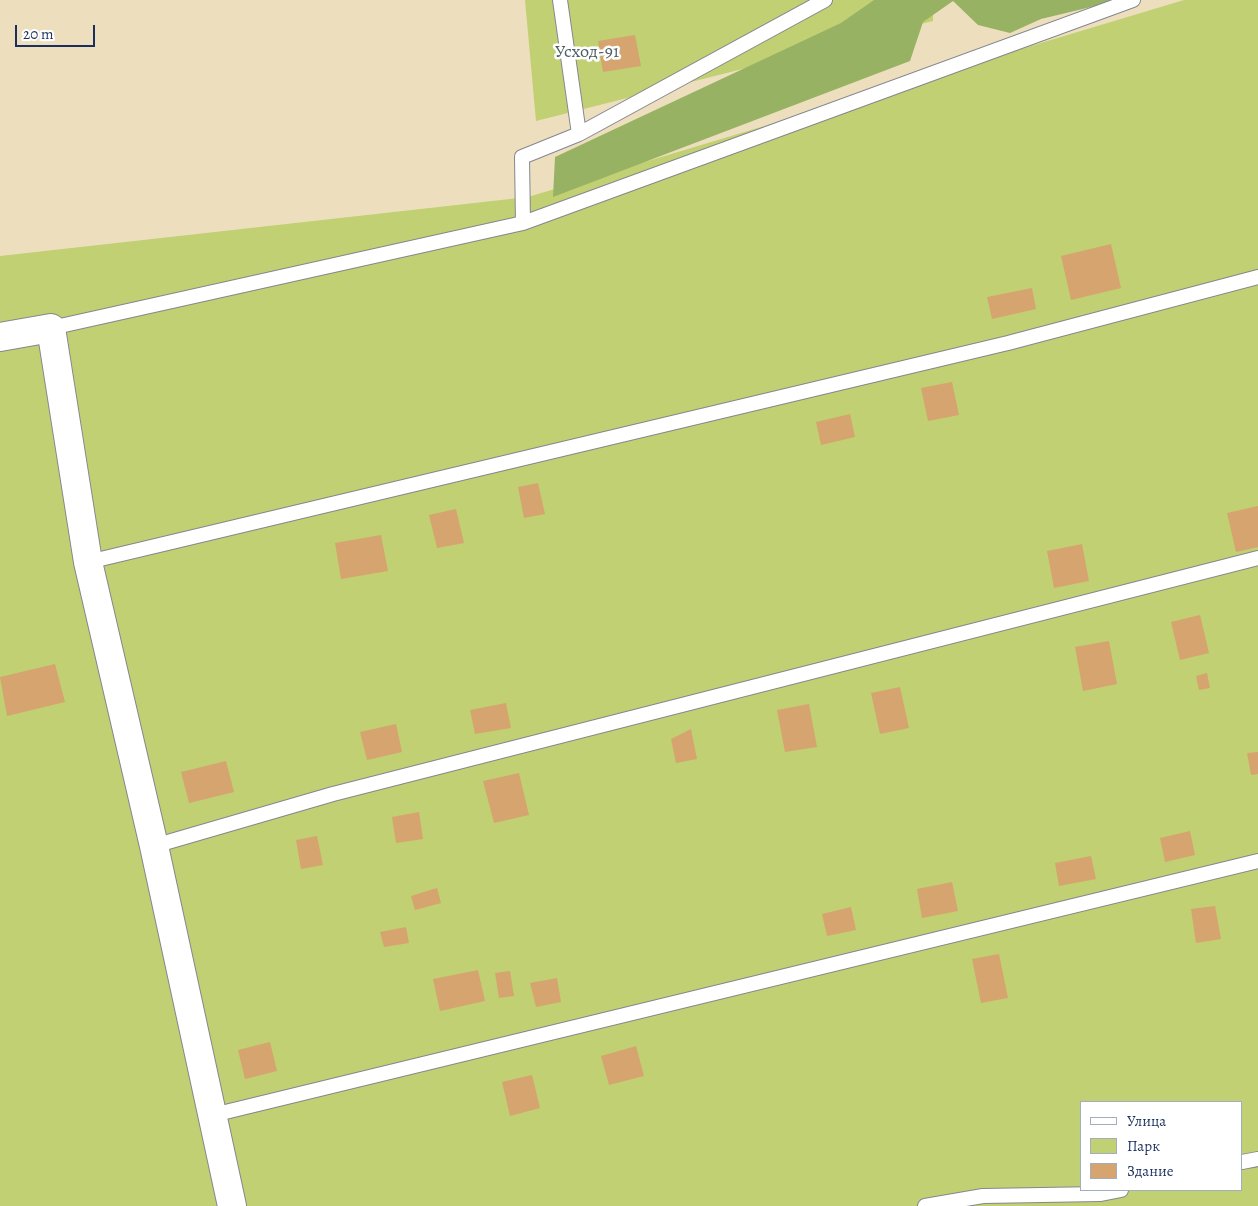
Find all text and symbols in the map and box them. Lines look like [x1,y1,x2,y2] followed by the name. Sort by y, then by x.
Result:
[18,15,98,47] scale bar
[23,24,54,44] text: 20 m
[555,42,619,64] park label: Усход-91
[1080,1101,1243,1191] legend
[1127,1111,1166,1131] text: Улица
[1127,1136,1160,1156] text: Парк
[1127,1161,1174,1181] text: Здание

